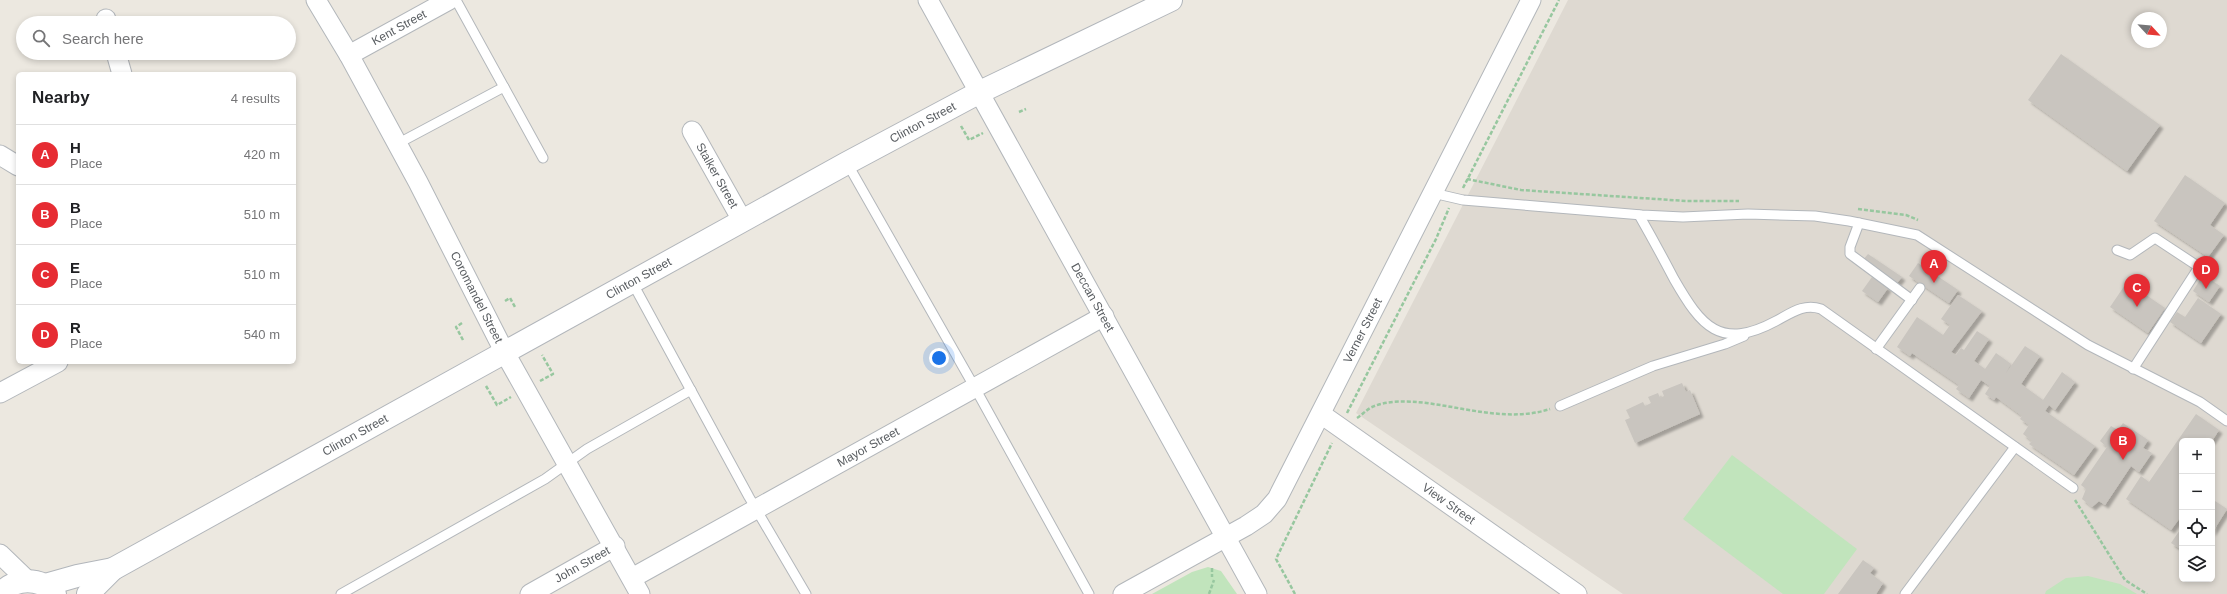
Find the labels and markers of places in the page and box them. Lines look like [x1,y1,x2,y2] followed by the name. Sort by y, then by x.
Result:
[1921,250,1947,283] pin: A
[2193,256,2219,289] pin: D
[2124,274,2150,307] pin: C
[2110,427,2136,460] pin: B

